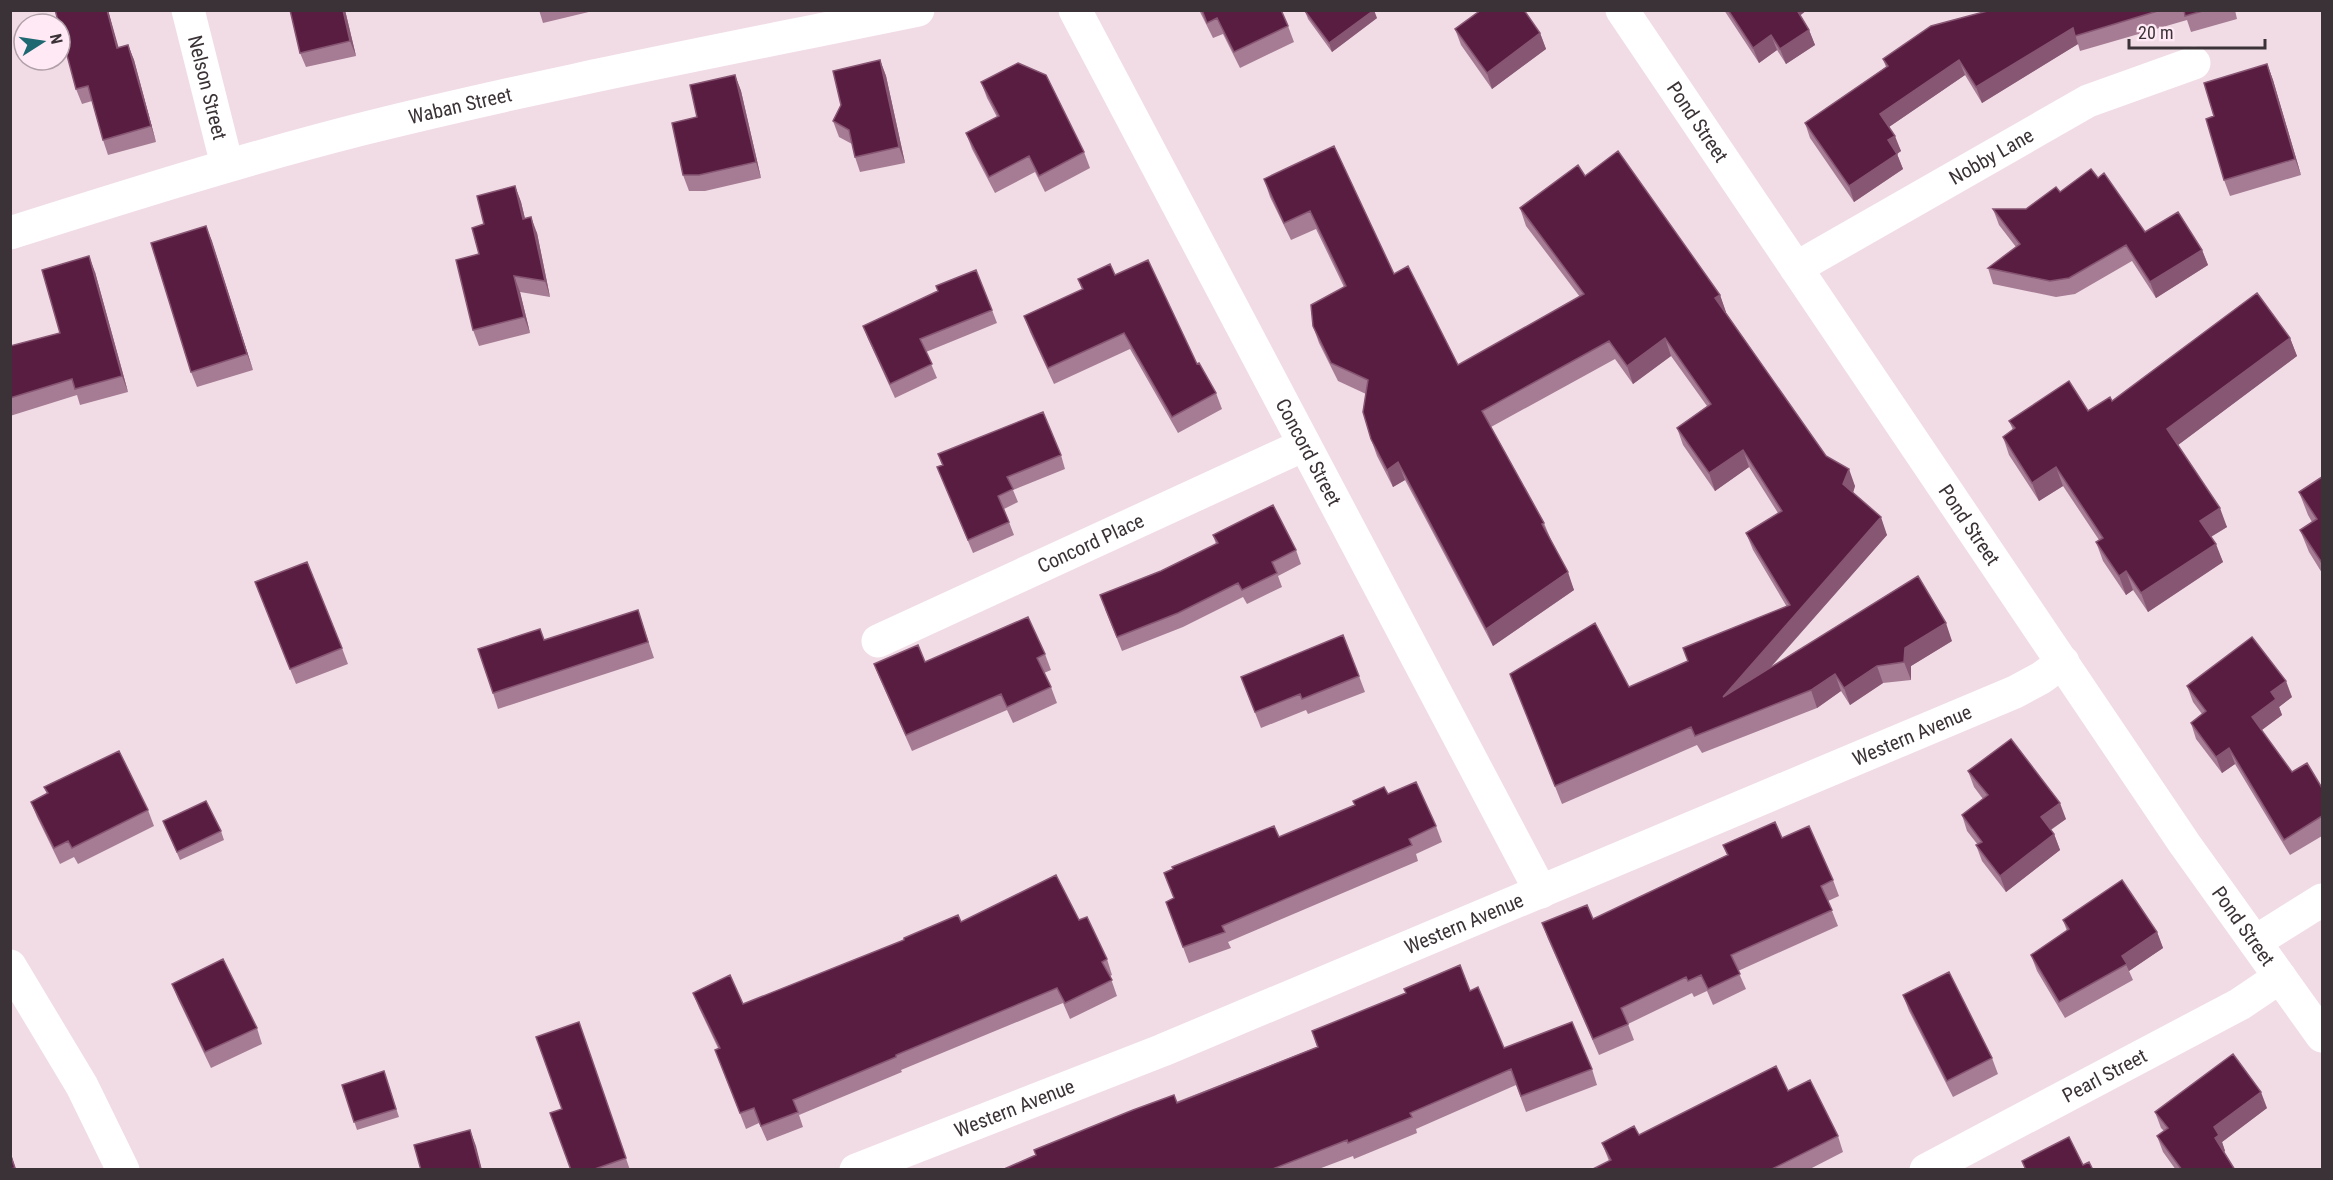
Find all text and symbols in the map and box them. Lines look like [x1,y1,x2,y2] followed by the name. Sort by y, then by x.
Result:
[12,12,72,72] north arrow
[2129,12,2266,50] scale bar
[2138,22,2173,43] text: 20 m
[46,32,66,46] text: N
[183,33,232,142] street label: Nelson Street
[1662,77,1733,167] street label: Pond Street
[406,82,514,129] street label: Waban Street
[1945,123,2038,190] street label: Nobby Lane
[1270,394,1347,510] street label: Concord Street
[1934,480,2005,570] street label: Pond Street
[1033,508,1148,578] street label: Concord Place
[1849,700,1975,771] street label: Western Avenue
[2207,882,2280,971] street label: Pond Street
[1401,888,1527,959] street label: Western Avenue
[2058,1043,2151,1108] street label: Pearl Street
[951,1074,1078,1142] street label: Western Avenue

